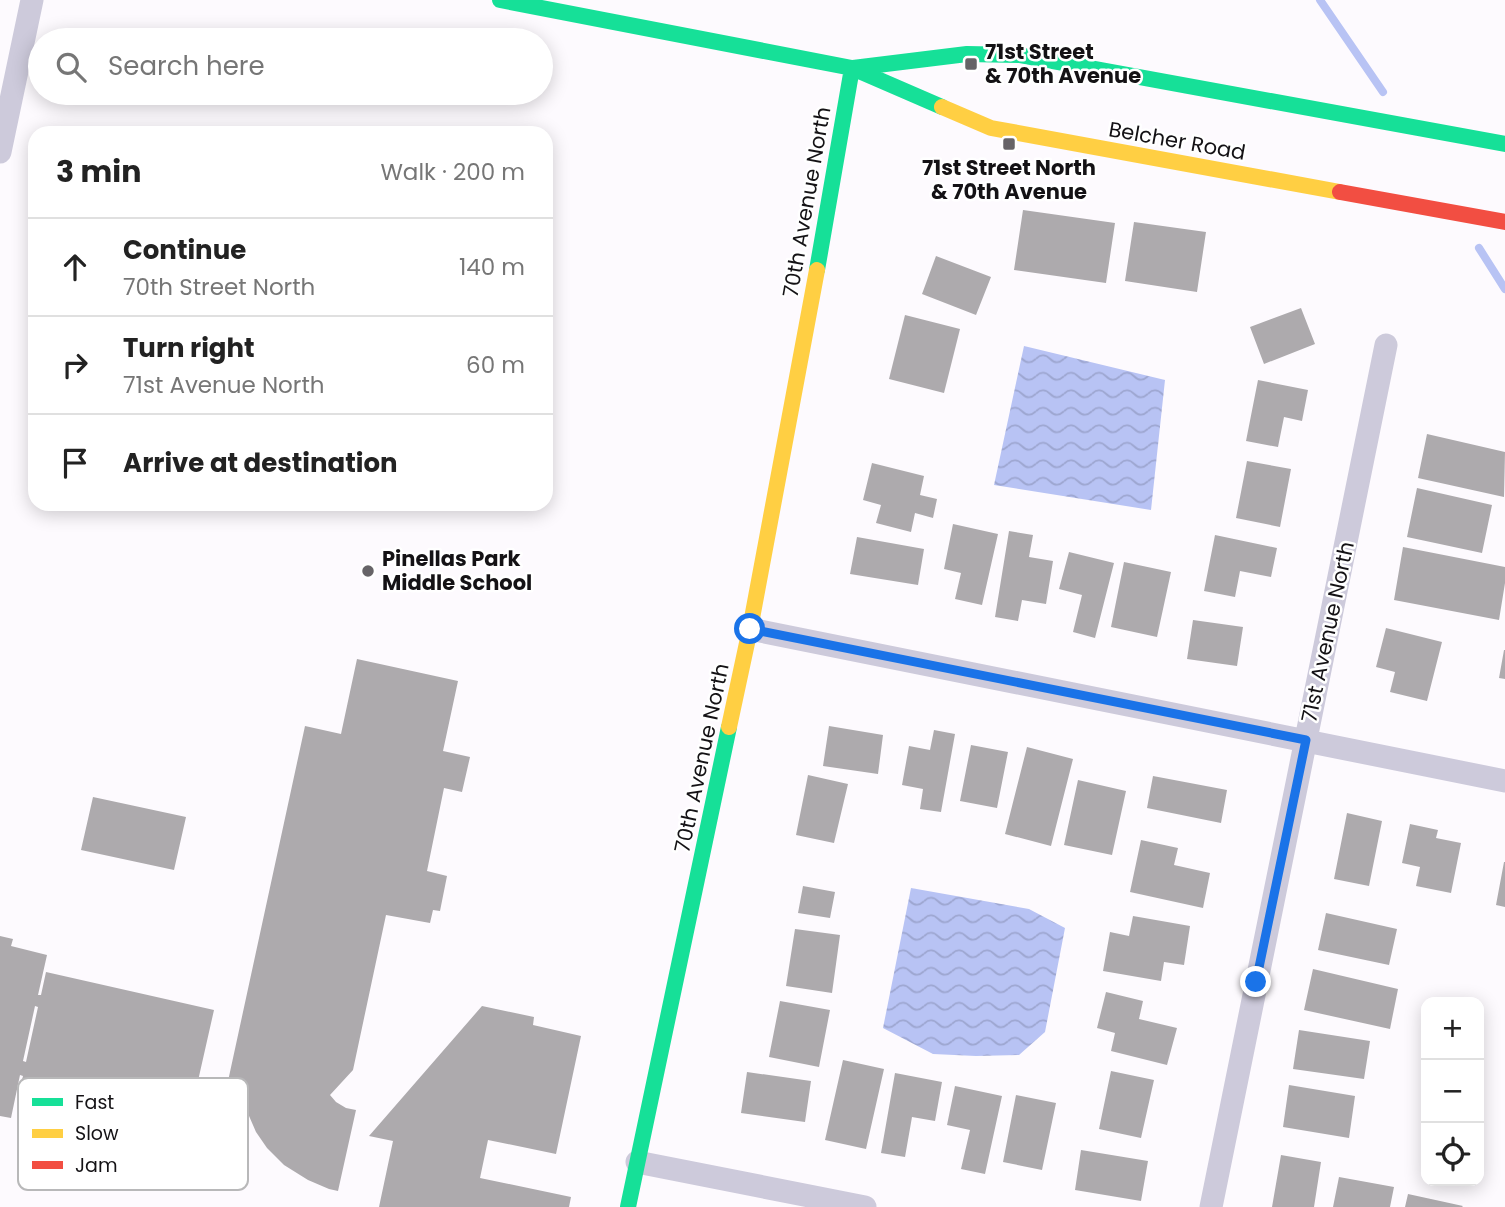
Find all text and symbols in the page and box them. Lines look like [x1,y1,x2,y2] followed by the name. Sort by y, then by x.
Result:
[28,28,553,105] search box
[985,37,1141,90] place label: 71st Street & 70th Avenue
[52,48,90,86] icon: search
[108,48,265,84] text: Search here
[963,56,979,72] marker: 71st Street & 70th Avenue
[775,104,838,299] street label: 70th Avenue North
[1106,114,1248,167] street label: Belcher Road
[1001,136,1017,152] marker: 71st Street North & 70th Avenue
[56,150,141,193] text: 3 min
[922,153,1096,206] place label: 71st Street North & 70th Avenue
[380,156,525,188] text: Walk · 200 m
[123,232,246,268] text: Continue
[56,248,94,286] icon: ahead
[459,251,525,283] text: 140 m
[123,271,315,303] text: 70th Street North
[123,330,255,366] text: Turn right
[56,346,94,384] icon: right
[466,349,525,381] text: 60 m
[123,369,325,401] text: 71st Avenue North
[56,444,94,482] icon: arrive
[123,445,398,481] text: Arrive at destination
[1294,539,1361,725] street label: 71st Avenue North
[382,544,532,597] place label: Pinellas Park Middle School
[360,563,376,579] marker: Pinellas Park Middle School
[734,613,765,644] route start
[667,661,736,855] street label: 70th Avenue North
[1240,966,1271,997] route end
[1421,997,1484,1186] map controls
[1421,997,1484,1060] button: +
[1421,1060,1484,1123] button: −
[18,1078,248,1190] legend
[75,1089,114,1116] text: Fast
[75,1120,119,1147] text: Slow
[1421,1123,1484,1186] button: locate
[75,1152,117,1179] text: Jam

